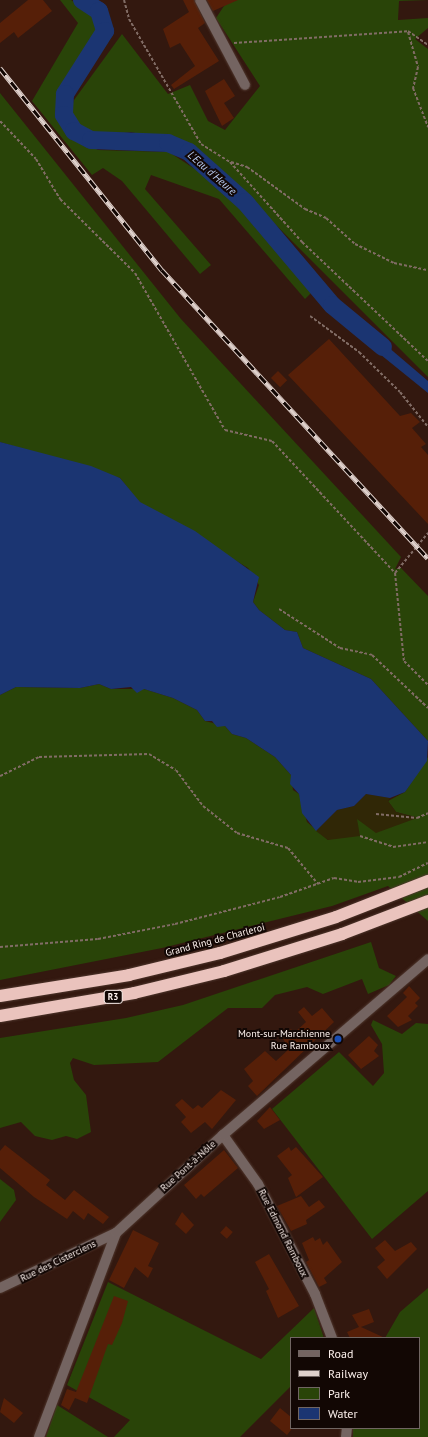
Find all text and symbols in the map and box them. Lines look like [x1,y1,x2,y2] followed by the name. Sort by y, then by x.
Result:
[185,148,239,198] water label: L'Eau d'Heure
[164,921,266,959] street label: Grand Ring de Charleroi
[103,990,123,1004] road number: R3
[238,1027,330,1050] place label: Mont-sur-Marchienne Rue Ramboux
[333,1034,343,1044] marker: Mont-sur-Marchienne Rue Ramboux
[158,1138,218,1194] street label: Rue Pont-à-Nôle
[256,1187,310,1279] street label: Rue Edmond Ramboux
[18,1237,98,1285] street label: Rue des Cisterciens
[290,1337,420,1429] legend
[328,1346,353,1361] text: Road
[328,1366,368,1381] text: Railway
[328,1386,350,1401] text: Park
[328,1406,358,1421] text: Water

